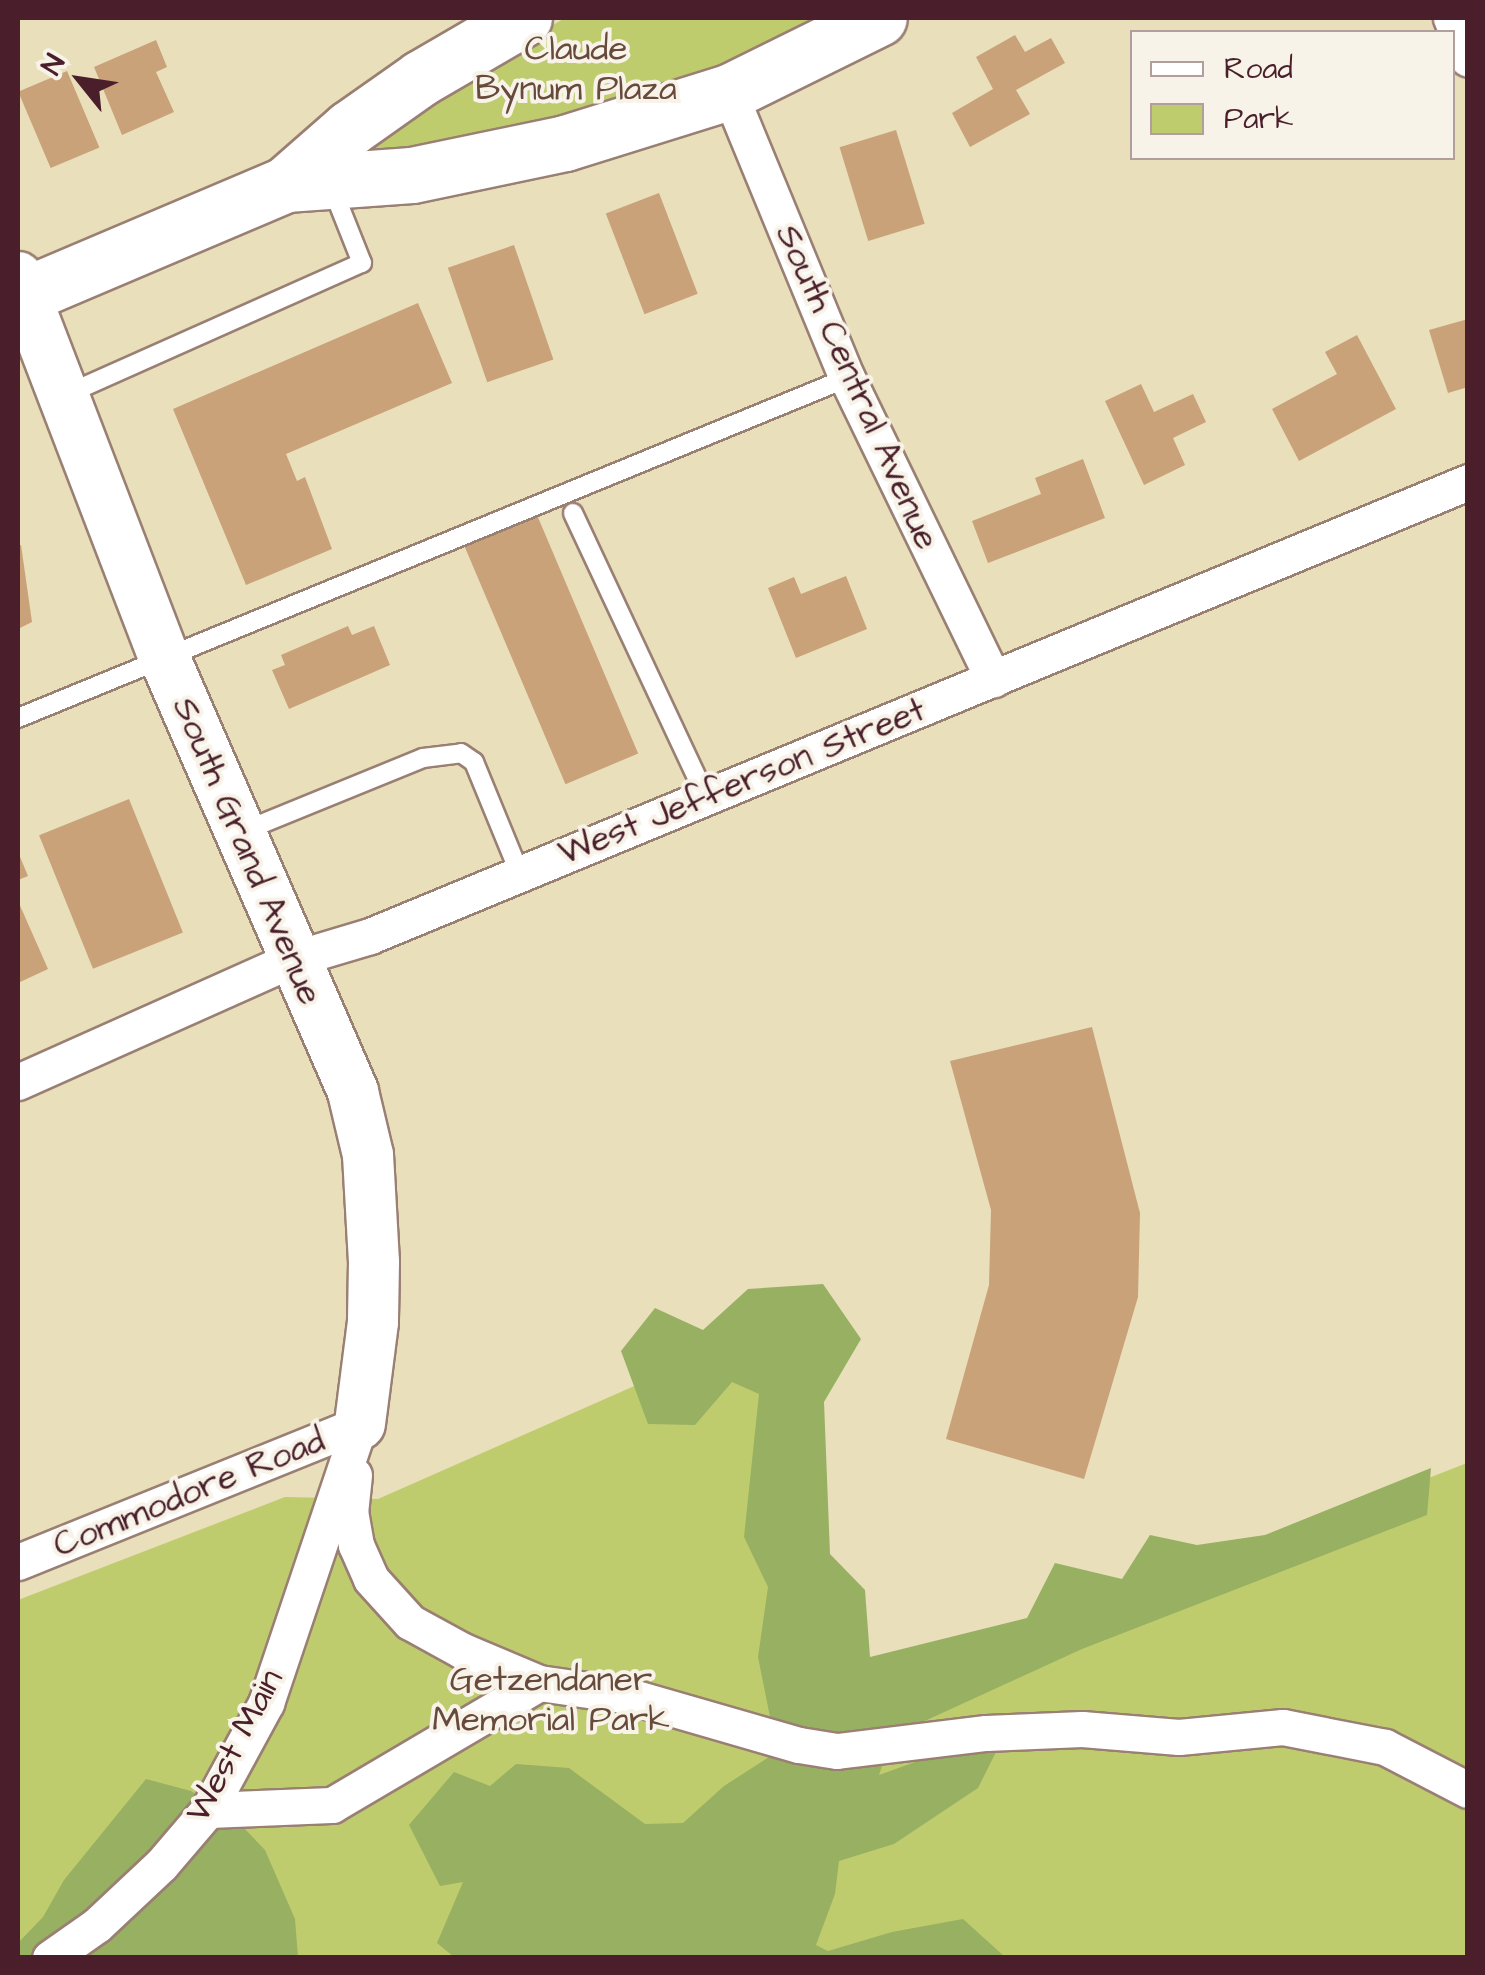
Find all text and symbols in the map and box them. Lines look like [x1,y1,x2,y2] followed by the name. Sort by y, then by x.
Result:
[475,28,677,110] park label: Claude Bynum Plaza
[30,30,130,130] north arrow
[1130,30,1455,160] legend
[32,47,75,82] text: N
[1224,48,1293,90] text: Road
[1224,98,1293,140] text: Park
[766,218,948,556] street label: South Central Avenue
[553,689,931,875] street label: West Jefferson Street
[163,691,331,1011] street label: South Grand Avenue
[47,1419,331,1567] street label: Commodore Road
[432,1659,670,1741] park label: Getzendaner Memorial Park
[177,1662,293,1830] street label: West Main

